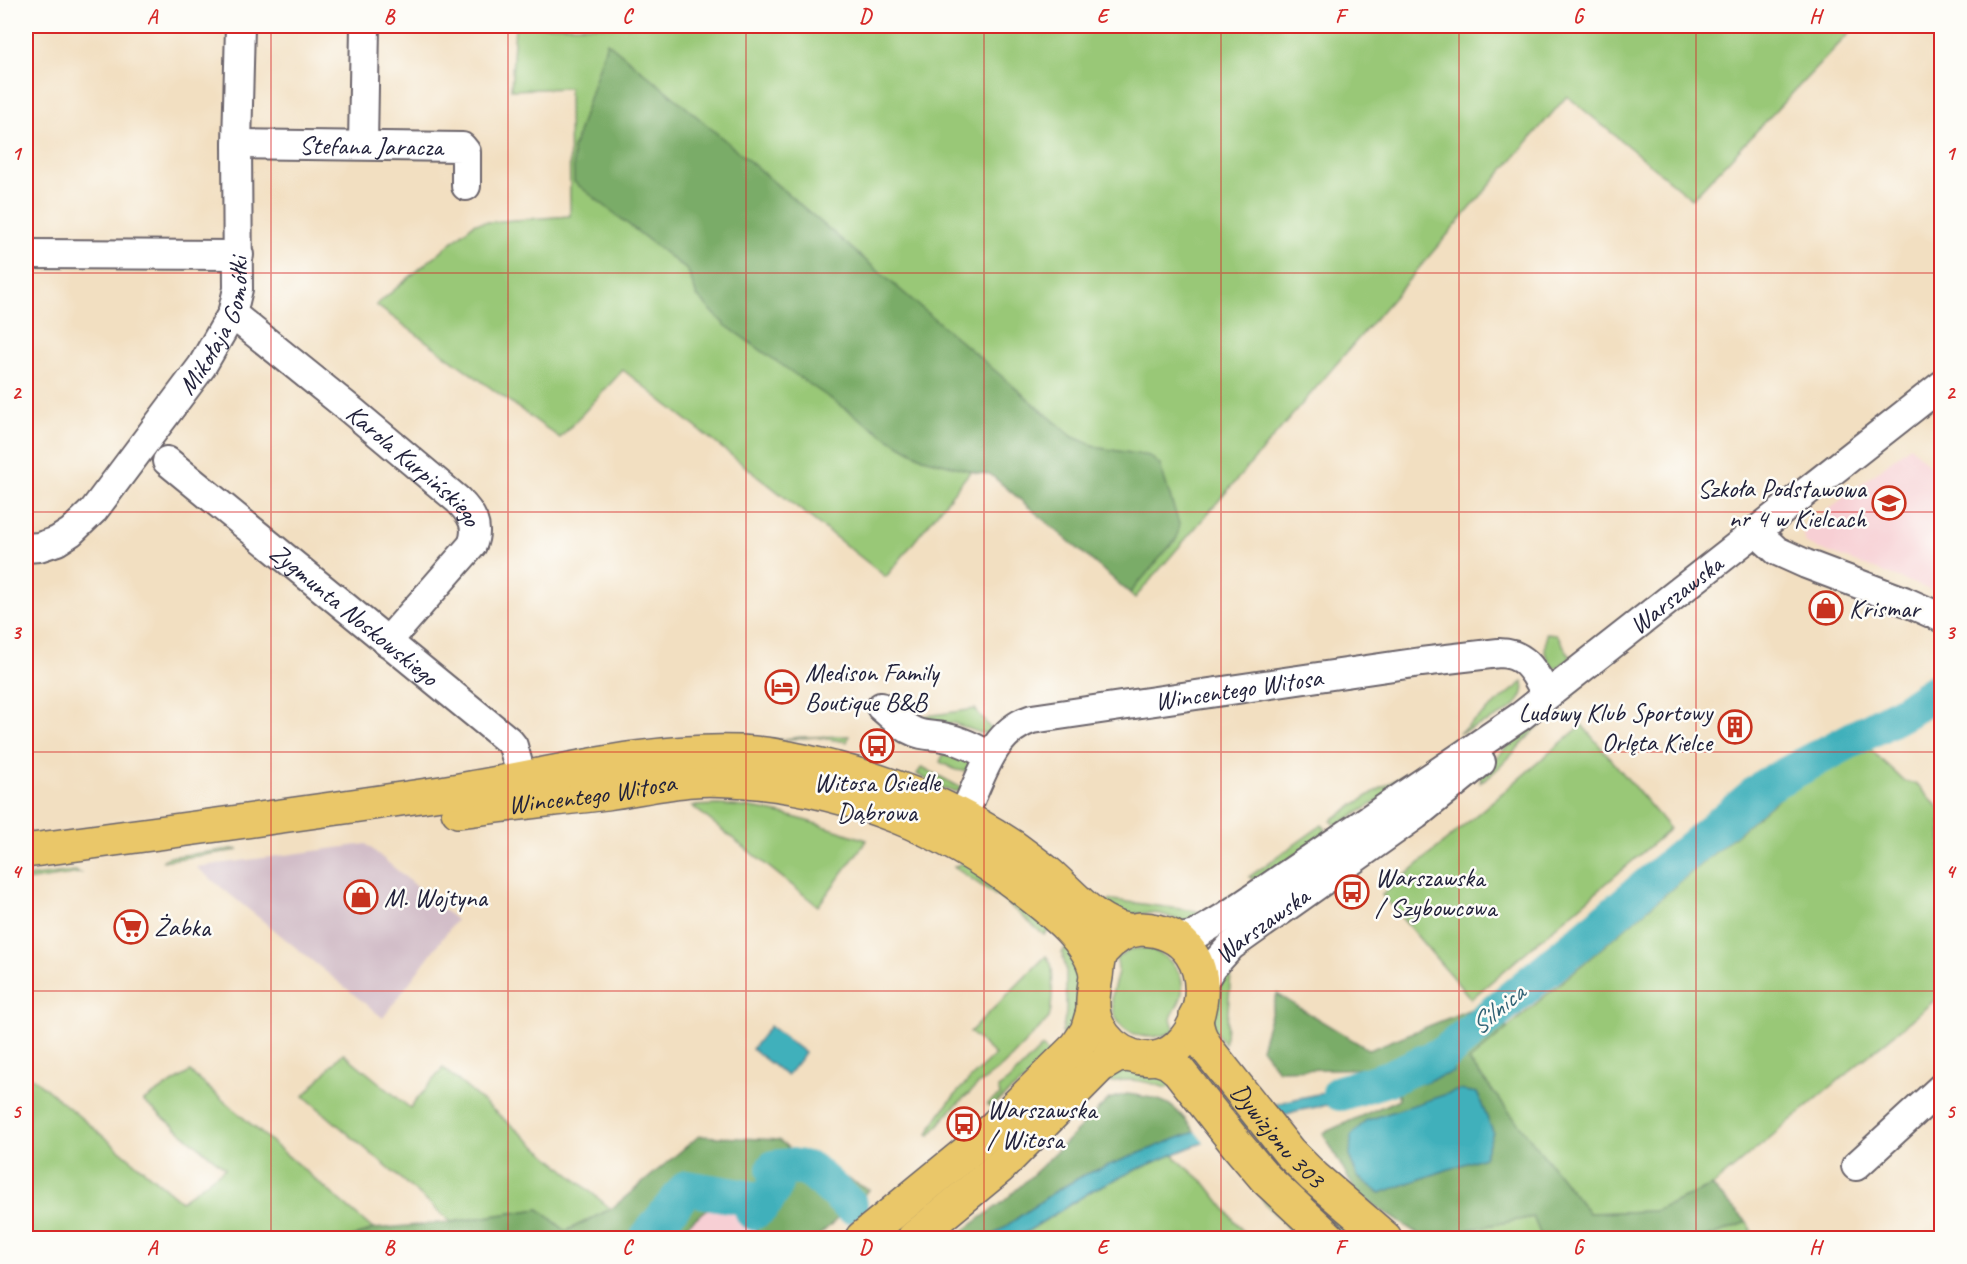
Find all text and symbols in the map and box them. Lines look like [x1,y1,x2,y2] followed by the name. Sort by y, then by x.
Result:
[147,4,159,29] text: A
[384,4,396,29] text: B
[622,4,634,29] text: C
[859,4,873,29] text: D
[1097,4,1111,29] text: E
[1335,4,1349,29] text: F
[1573,4,1586,29] text: G
[1809,4,1824,29] text: H
[299,129,445,164] street label: Stefana Jaracza
[12,141,23,166] text: 1
[1946,141,1957,166] text: 1
[171,253,256,401] street label: Mikołaja Gomółki
[12,380,23,405] text: 2
[1946,380,1957,405] text: 2
[339,397,490,532] street label: Karola Kurpińskiego
[1697,472,1868,535] place label: Szkoła Podstawowa nr 4 w Kielcach
[1871,485,1907,521] school or university icon: Szkoła Podstawowa nr 4 w Kielcach
[263,536,446,695] street label: Zygmunta Noskowskiego
[1623,547,1731,642] street label: Warszawska
[1808,590,1844,626] shop icon: Krismar
[1849,592,1922,625] place label: Krismar
[12,620,23,645] text: 3
[1946,620,1957,645] text: 3
[805,656,940,719] place label: Medison Family Boutique B&B
[1153,660,1326,718] street label: Wincentego Witosa
[764,669,800,705] hotel icon: Medison Family Boutique B&B
[1518,696,1715,759] place label: Ludowy Klub Sportowy Orlęta Kielce
[1717,709,1753,745] building icon: Ludowy Klub Sportowy Orlęta Kielce
[859,728,895,764] bus stop icon: Witosa Osiedle Dąbrowa
[506,766,679,821] street label: Wincentego Witosa
[814,766,942,829] place label: Witosa Osiedle Dąbrowa
[12,859,24,884] text: 4
[1946,859,1958,884] text: 4
[1375,861,1499,924] place label: Warszawska / Szybowcowa
[1334,874,1370,910] bus stop icon: Warszawska / Szybowcowa
[343,879,379,915] shop icon: M. Wojtyna
[1207,879,1317,971] street label: Warszawska
[384,881,488,914] place label: M. Wojtyna
[113,909,149,945] supermarket icon: Żabka
[154,911,212,944] place label: Żabka
[1462,974,1534,1042] water label: Silnica
[1224,1076,1333,1197] street label: Dywizjonu 303
[987,1093,1099,1156] place label: Warszawska / Witosa
[12,1099,23,1124] text: 5
[1946,1099,1957,1124] text: 5
[946,1106,982,1142] bus stop icon: Warszawska / Witosa
[147,1235,159,1260] text: A
[384,1235,396,1260] text: B
[622,1235,634,1260] text: C
[859,1235,873,1260] text: D
[1097,1235,1111,1260] text: E
[1335,1235,1349,1260] text: F
[1573,1235,1586,1260] text: G
[1809,1235,1824,1260] text: H

